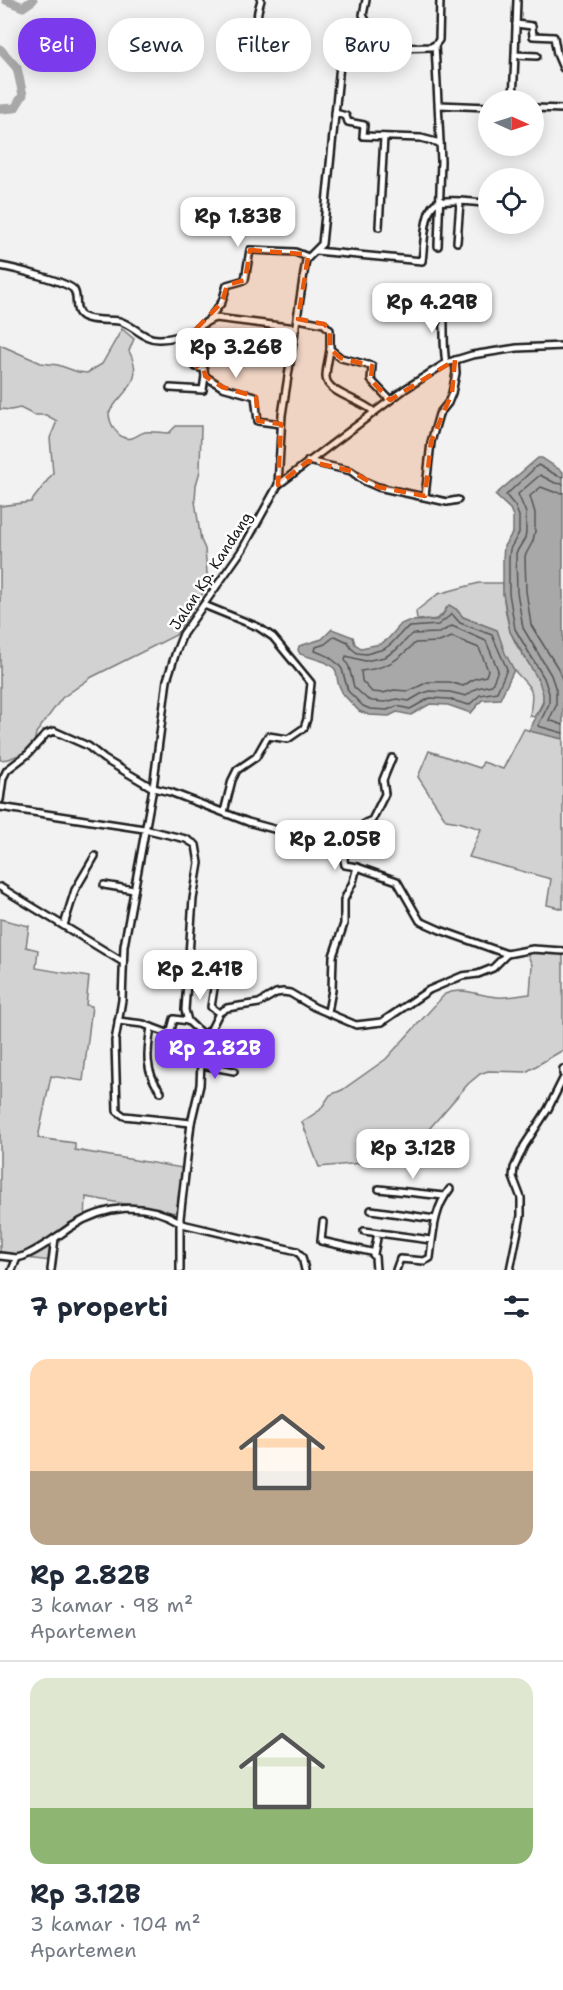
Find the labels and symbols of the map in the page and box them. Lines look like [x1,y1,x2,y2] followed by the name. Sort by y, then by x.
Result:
[478,90,544,156] north arrow
[176,197,300,248] pin: Rp 1.83B
[370,283,494,334] pin: Rp 4.29B
[174,328,298,379] pin: Rp 3.26B
[165,508,257,634] street label: Jalan Kp. Kandang
[273,820,397,871] pin: Rp 2.05B
[138,950,262,1001] pin: Rp 2.41B
[153,1029,277,1080] pin: Rp 2.82B
[351,1129,475,1180] pin: Rp 3.12B

